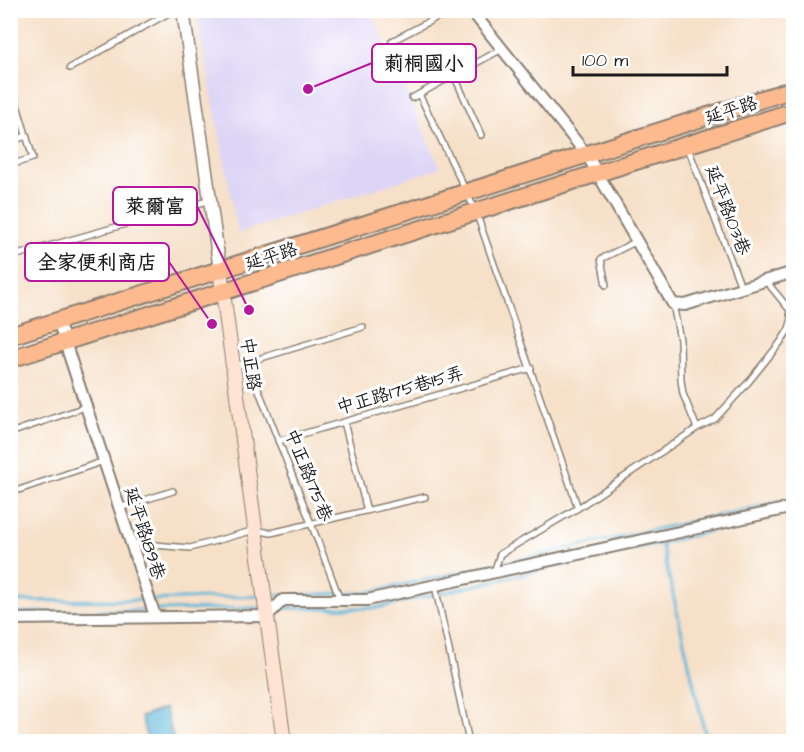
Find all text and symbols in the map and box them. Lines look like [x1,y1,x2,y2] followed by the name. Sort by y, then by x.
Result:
[573,39,728,77] scale bar
[372,44,476,82] callout: 莿桐國小
[582,48,628,73] text: 100 m
[384,50,464,78] text: 莿桐國小
[702,90,761,131] street label: 延平路
[699,161,756,259] street label: 延平路103巷
[113,187,197,225] callout: 萊爾富
[125,193,185,221] text: 萊爾富
[242,236,301,277] street label: 延平路
[25,243,169,281] callout: 全家便利商店
[37,249,157,277] text: 全家便利商店
[234,336,267,393] street label: 中正路
[334,360,467,421] street label: 中正路175巷15弄
[279,425,339,525] street label: 中正路175巷
[118,484,171,583] street label: 延平路189巷

